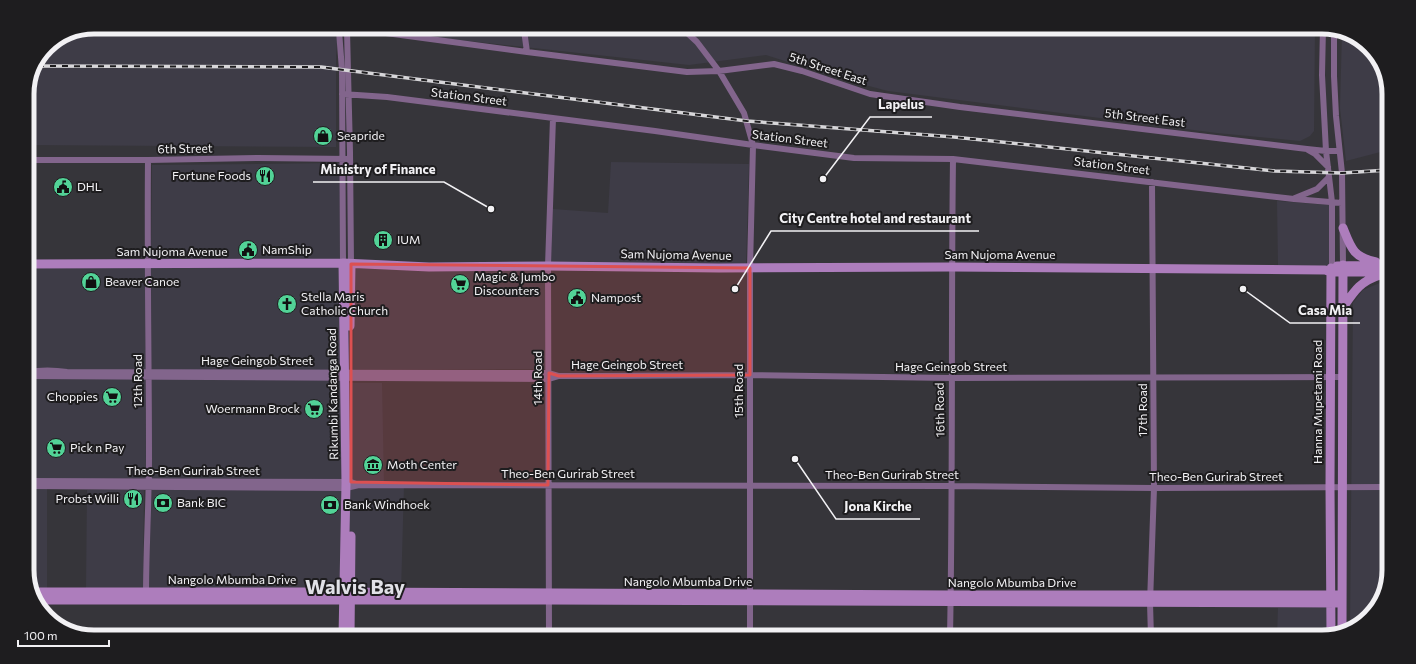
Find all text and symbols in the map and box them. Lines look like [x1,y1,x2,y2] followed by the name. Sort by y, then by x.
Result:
[788,49,869,87] street label: 5th Street East
[430,84,508,108] street label: Station Street
[870,92,932,117] callout: Lapelus
[878,96,924,112] text: Lapelus
[1104,105,1186,129] street label: 5th Street East
[312,125,334,147] shop icon: Seapride
[751,126,829,150] street label: Station Street
[337,128,385,142] place label: Seapride
[157,141,213,155] street label: 6th Street
[1073,153,1151,177] street label: Station Street
[313,157,444,182] callout: Ministry of Finance
[320,161,436,177] text: Ministry of Finance
[254,165,276,187] restaurant icon: Fortune Foods
[172,168,251,182] place label: Fortune Foods
[52,176,74,198] public building icon: DHL
[77,179,102,193] place label: DHL
[771,206,979,231] callout: City Centre hotel and restaurant
[779,210,971,226] text: City Centre hotel and restaurant
[372,229,394,251] building icon: IUM
[397,232,420,246] place label: IUM
[237,239,259,261] public building icon: NamShip
[262,242,312,256] place label: NamShip
[116,244,228,258] street label: Sam Nujoma Avenue
[620,246,732,262] street label: Sam Nujoma Avenue
[944,247,1056,261] street label: Sam Nujoma Avenue
[474,269,556,297] place label: Magic & Jumbo Discounters
[80,271,102,293] shop icon: Beaver Canoe
[449,273,471,295] supermarket icon: Magic & Jumbo Discounters
[105,274,179,288] place label: Beaver Canoe
[566,287,588,309] public building icon: Nampost
[301,289,388,317] place label: Stella Maris Catholic Church
[591,290,641,304] place label: Nampost
[276,293,298,315] church icon: Stella Maris Catholic Church
[1290,298,1360,323] callout: Casa Mia
[1298,302,1352,318] text: Casa Mia
[324,328,340,460] street label: Rikumbi Kandanga Road
[1310,340,1324,464] street label: Hanna Mupetami Road
[530,351,544,405] street label: 14th Road
[201,353,313,367] street label: Hage Geingob Street
[130,354,144,408] street label: 12th Road
[571,357,683,371] street label: Hage Geingob Street
[895,359,1007,373] street label: Hage Geingob Street
[731,364,745,418] street label: 15th Road
[932,383,946,437] street label: 16th Road
[1135,383,1149,437] street label: 17th Road
[101,386,123,408] supermarket icon: Choppies
[47,389,98,403] place label: Choppies
[303,398,325,420] supermarket icon: Woermann Brock
[206,401,300,415] place label: Woermann Brock
[45,437,67,459] supermarket icon: Pick n Pay
[70,440,124,454] place label: Pick n Pay
[362,454,384,476] museum icon: Moth Center
[387,457,457,471] place label: Moth Center
[126,463,260,477] street label: Theo-Ben Gurirab Street
[501,466,635,480] street label: Theo-Ben Gurirab Street
[825,467,959,481] street label: Theo-Ben Gurirab Street
[1149,469,1283,483] street label: Theo-Ben Gurirab Street
[122,488,144,510] restaurant icon: Probst Willi
[56,491,119,505] place label: Probst Willi
[152,492,174,514] bank icon: Bank BIC
[319,494,341,516] bank icon: Bank Windhoek
[836,494,920,519] callout: Jona Kirche
[177,495,226,509] place label: Bank BIC
[344,497,430,511] place label: Bank Windhoek
[844,498,912,514] text: Jona Kirche
[168,572,296,586] street label: Nangolo Mbumba Drive
[305,574,405,598] district label: Walvis Bay
[624,574,752,588] street label: Nangolo Mbumba Drive
[948,575,1076,589] street label: Nangolo Mbumba Drive
[18,622,109,648] scale bar
[24,628,58,642] text: 100 m

